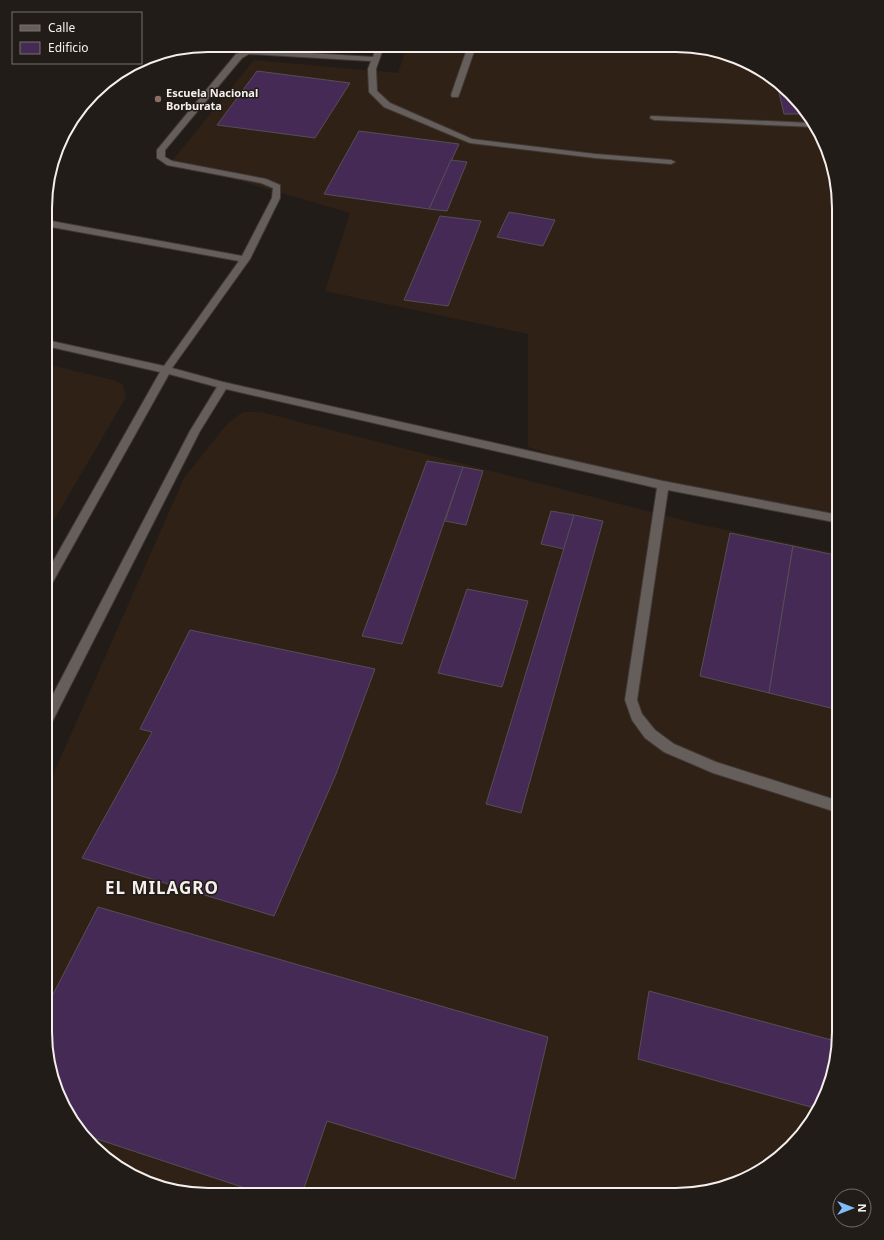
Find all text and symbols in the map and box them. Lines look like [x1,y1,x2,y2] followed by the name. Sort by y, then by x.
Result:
[12,12,142,64] legend
[48,19,76,36] text: Calle
[48,39,89,56] text: Edificio
[166,85,258,113] place label: Escuela Nacional Borburata
[153,94,163,104] marker: Escuela Nacional Borburata
[105,876,219,899] district label: EL MILAGRO
[832,1188,872,1228] north arrow
[855,1204,870,1212] text: N

